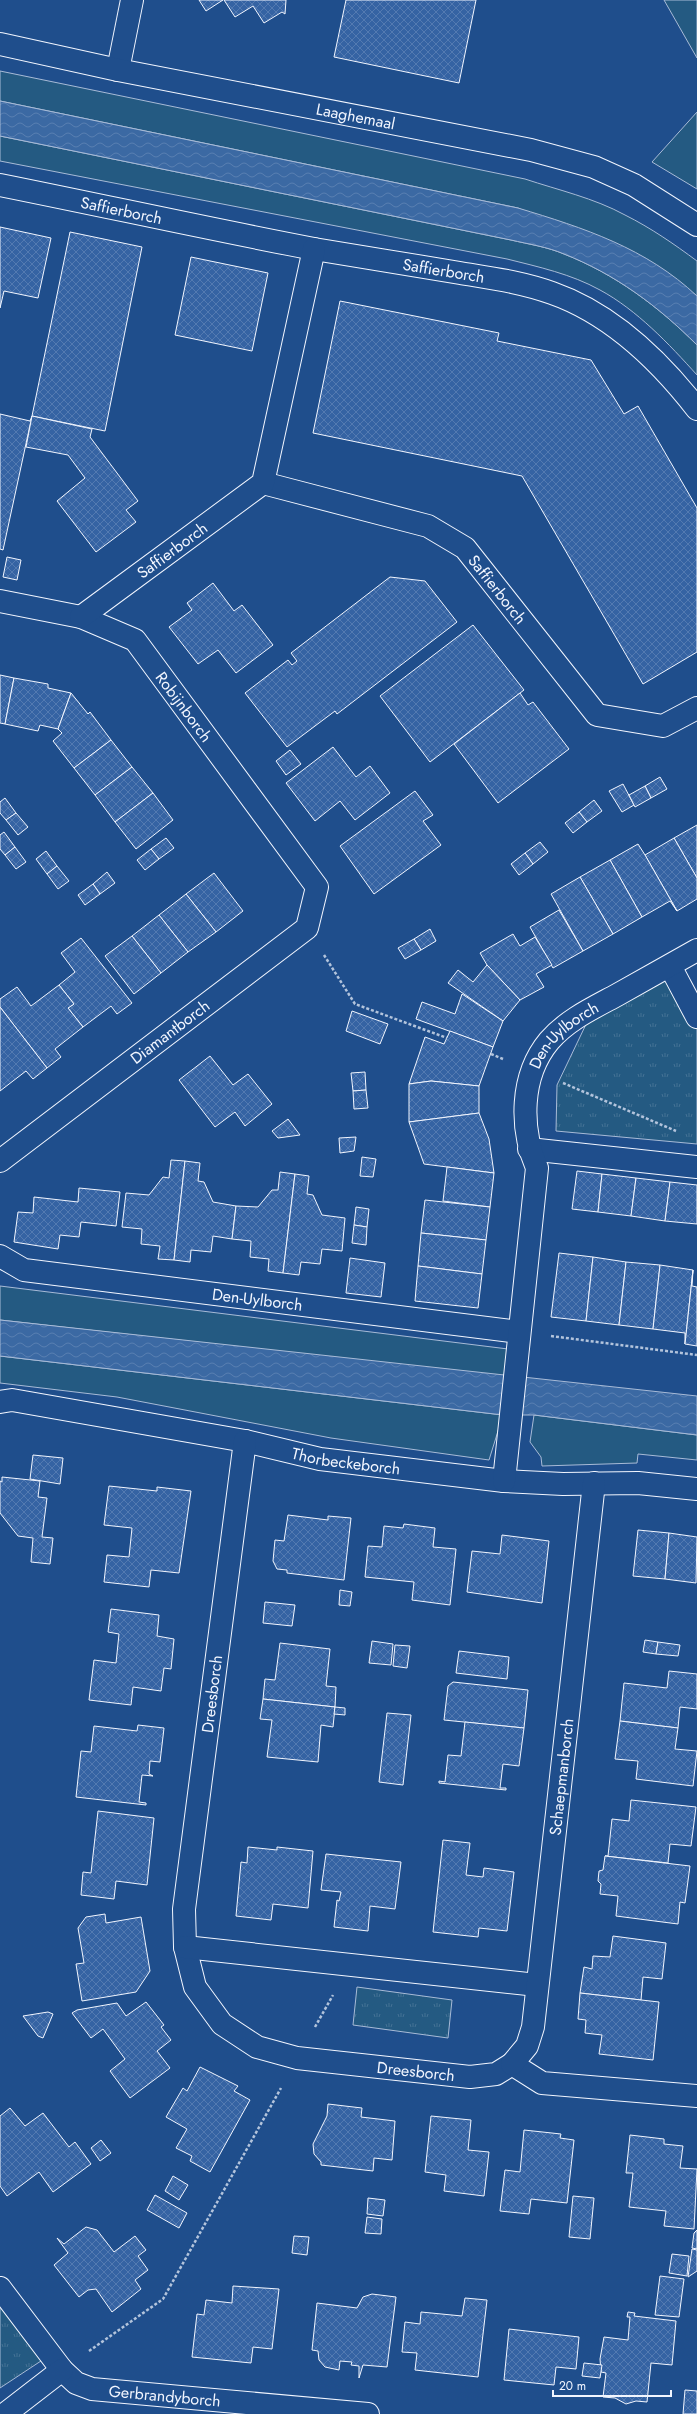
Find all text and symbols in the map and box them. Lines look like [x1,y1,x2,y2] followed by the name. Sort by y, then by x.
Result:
[314,97,397,135] street label: Laaghemaal
[79,190,164,230] street label: Saffierborch
[401,252,486,288] street label: Saffierborch
[132,516,212,584] street label: Saffierborch
[463,550,532,629] street label: Saffierborch
[150,667,218,747] street label: Robijnborch
[125,994,215,1070] street label: Diamantborch
[523,996,603,1072] street label: Den-Uylborch
[211,1282,304,1316] street label: Den-Uylborch
[290,1441,402,1480] street label: Thorbeckeborch
[196,1654,228,1734] street label: Dreesborch
[543,1717,579,1837] street label: Schaepmanborch
[376,2055,456,2087] street label: Dreesborch
[553,2372,671,2398] scale bar
[559,2377,586,2395] text: 20 m
[108,2379,222,2412] street label: Gerbrandyborch

